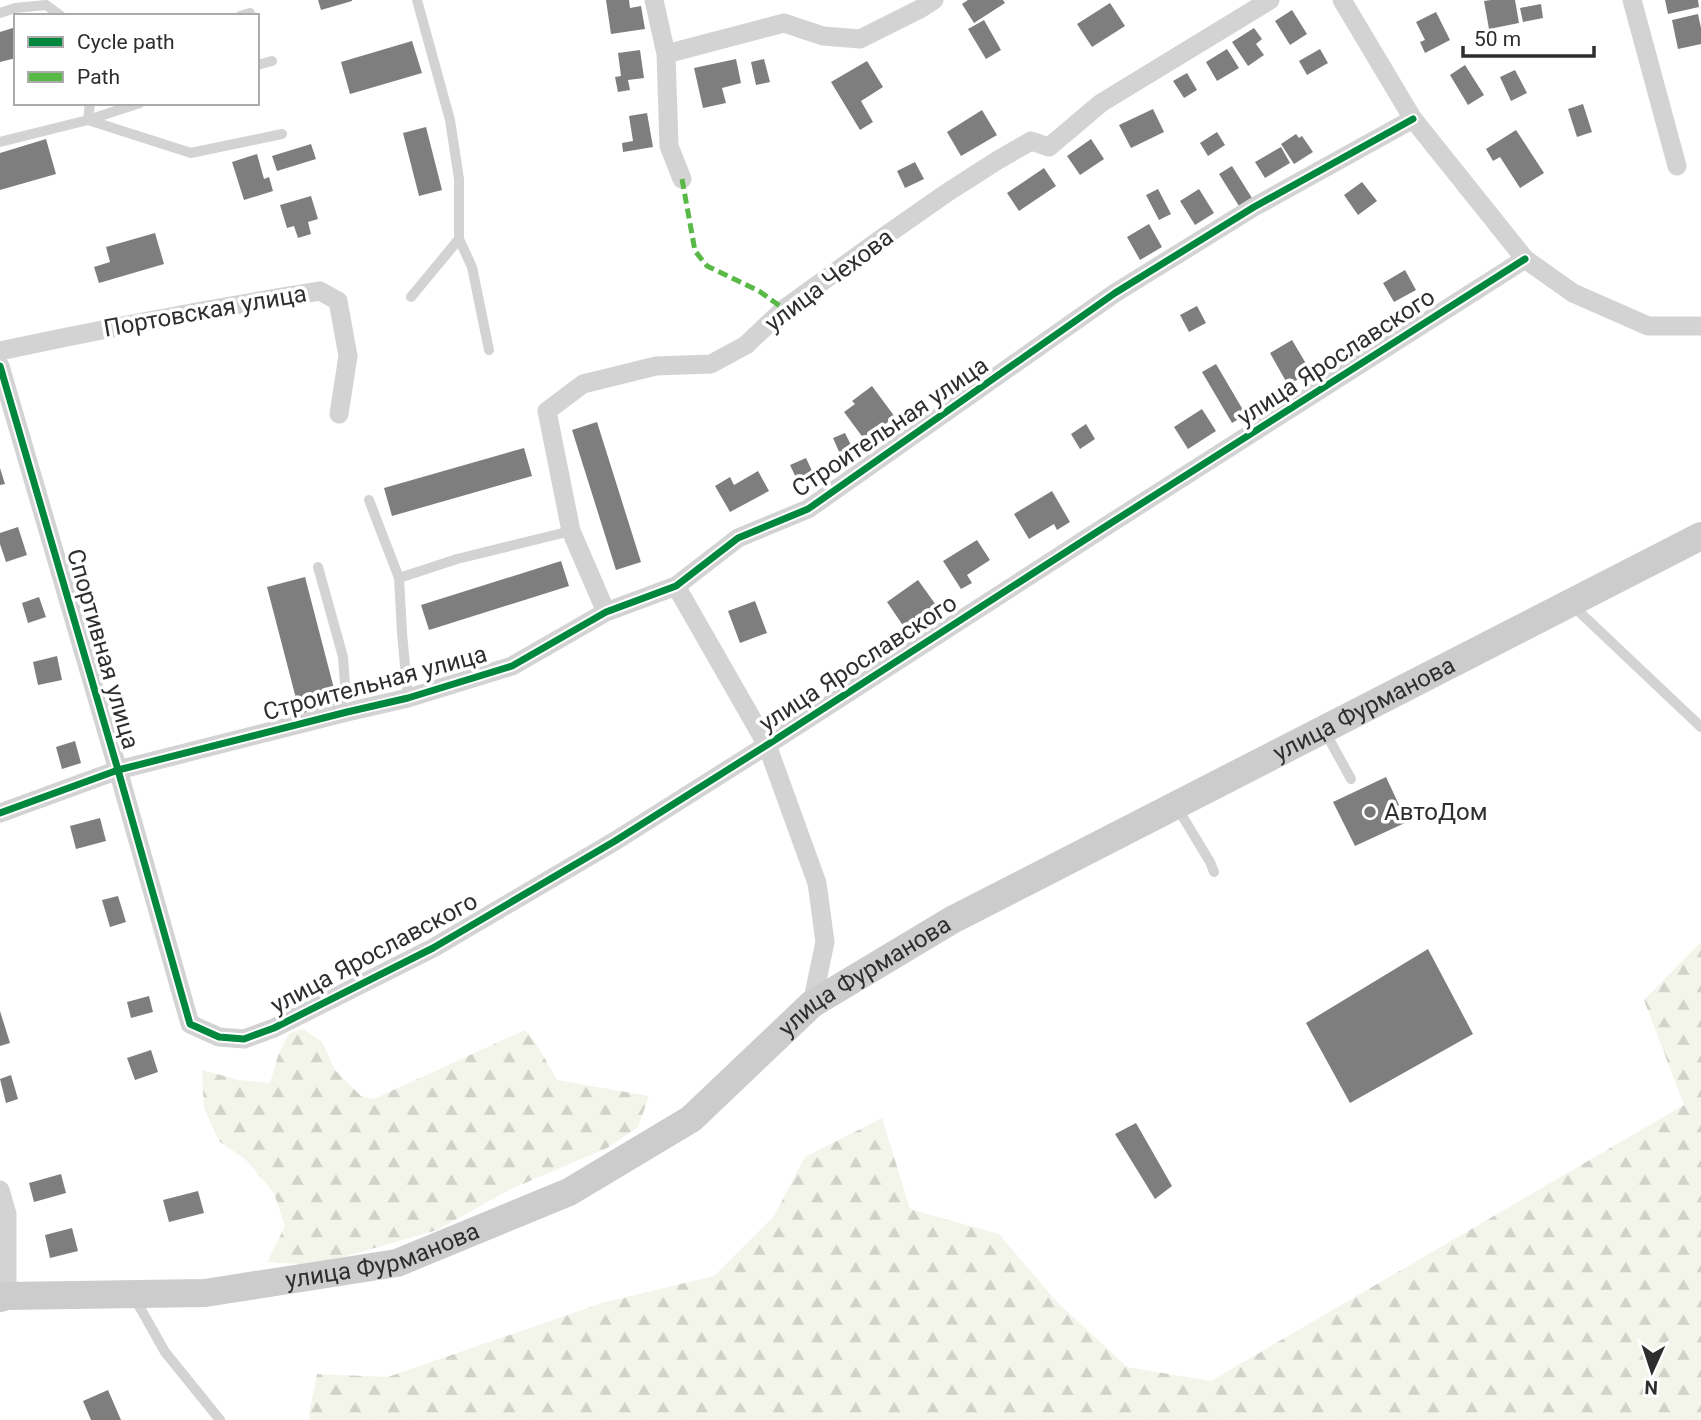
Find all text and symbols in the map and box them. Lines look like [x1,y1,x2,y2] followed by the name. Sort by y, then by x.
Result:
[14,14,259,105] legend
[1463,14,1594,58] scale bar
[1474,27,1521,51] text: 50 m
[77,30,175,54] text: Cycle path
[77,65,120,89] text: Path
[759,223,899,337] street label: улица Чехова
[101,279,309,343] street label: Портовская улица
[1232,283,1440,431] street label: улица Ярославского
[787,351,993,503] street label: Строительная улица
[61,546,145,752] street label: Спортивная улица
[754,589,962,737] street label: улица Ярославского
[260,640,490,726] street label: Строительная улица
[1268,651,1460,767] street label: улица Фурманова
[1384,798,1488,826] place label: АвтоДом
[1362,804,1378,820] marker: АвтоДом
[266,887,482,1019] street label: улица Ярославского
[773,910,956,1042] street label: улица Фурманова
[283,1217,483,1294] street label: улица Фурманова
[1617,1336,1687,1406] north arrow
[1644,1376,1658,1399] text: N

